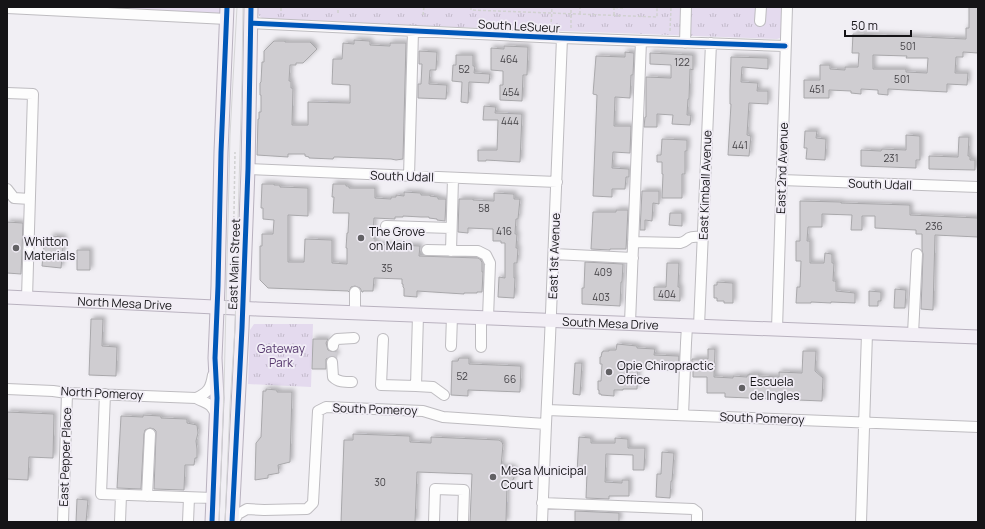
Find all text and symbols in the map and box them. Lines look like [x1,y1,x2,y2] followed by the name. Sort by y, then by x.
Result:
[845,12,911,38] scale bar
[478,15,561,37] street label: South LeSueur
[851,17,878,34] text: 50 m
[900,39,916,53] house number: 501
[500,52,518,66] house number: 464
[674,55,690,69] house number: 122
[458,62,470,76] house number: 52
[894,72,910,86] house number: 501
[809,82,825,96] house number: 451
[502,85,520,99] house number: 454
[501,114,519,128] house number: 444
[772,122,792,214] street label: East 2nd Avenue
[695,130,715,240] street label: East Kimball Avenue
[732,138,748,152] house number: 441
[883,151,899,165] house number: 231
[370,166,434,186] street label: South Udall
[848,174,912,194] street label: South Udall
[478,201,490,215] house number: 58
[544,213,564,299] street label: East 1st Avenue
[224,218,244,310] street label: East Main Street
[925,219,943,233] house number: 236
[369,223,425,254] place label: The Grove on Main
[496,224,512,238] house number: 416
[24,233,75,264] place label: Whitton Materials
[356,233,366,243] marker: The Grove on Main
[11,243,21,253] marker: Whitton Materials
[381,261,393,275] house number: 35
[594,265,612,279] house number: 409
[658,287,676,301] house number: 404
[592,290,610,304] house number: 403
[77,292,173,313] street label: North Mesa Drive
[562,312,659,333] street label: South Mesa Drive
[257,340,306,371] park label: Gateway Park
[617,357,714,388] place label: Opie Chiropractic Office
[604,367,614,377] marker: Opie Chiropractic Office
[456,369,468,383] house number: 52
[504,372,516,386] house number: 66
[750,373,800,404] place label: Escuela de Ingles
[60,382,144,404] street label: North Pomeroy
[737,383,747,393] marker: Escuela de Ingles
[332,399,418,419] street label: South Pomeroy
[55,407,75,507] street label: East Pepper Place
[719,408,805,428] street label: South Pomeroy
[501,462,586,493] place label: Mesa Municipal Court
[488,472,498,482] marker: Mesa Municipal Court
[374,475,386,489] house number: 30

